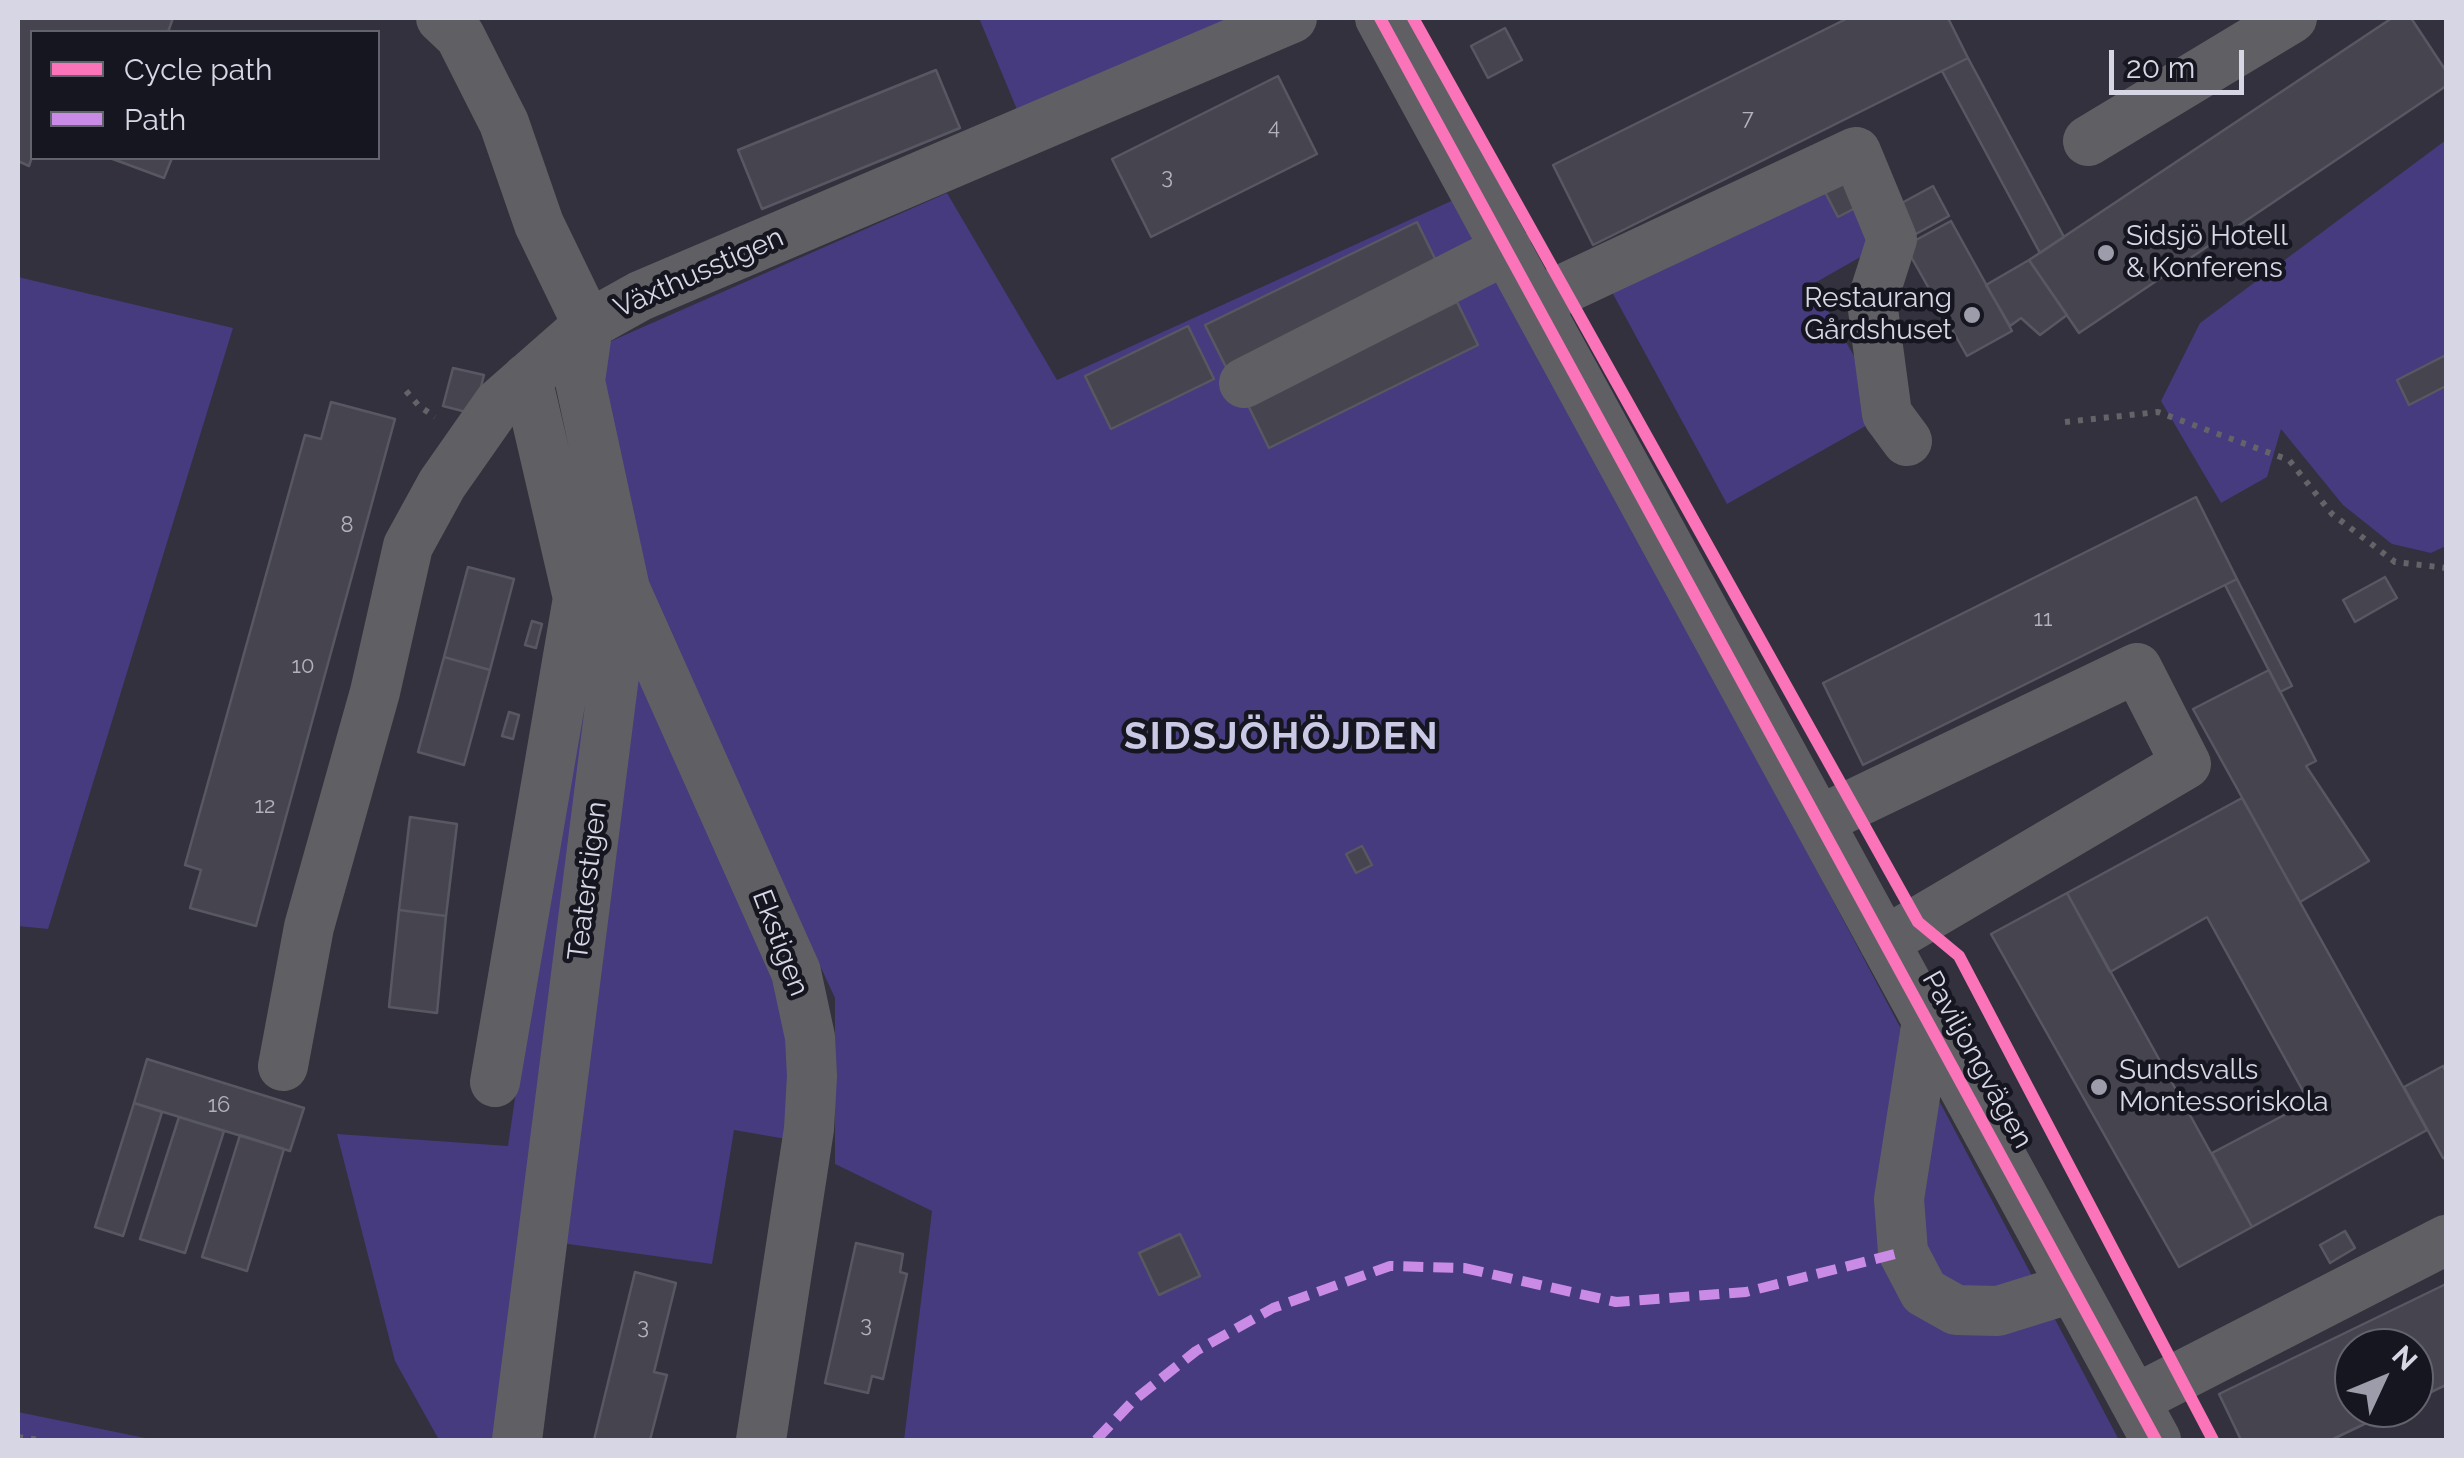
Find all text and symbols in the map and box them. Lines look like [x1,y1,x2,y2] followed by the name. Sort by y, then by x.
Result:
[30,30,380,160] legend
[2114,30,2249,92] scale bar
[2126,50,2195,85] text: 20 m
[124,52,272,87] text: Cycle path
[124,102,186,137] text: Path
[1742,105,1754,131] house number: 7
[1268,114,1280,140] house number: 4
[1161,164,1173,190] house number: 3
[2126,220,2288,286] place label: Sidsjö Hotell & Konferens
[609,221,789,325] street label: Växthusstigen
[2095,242,2117,264] marker: Sidsjö Hotell & Konferens
[1804,282,1952,348] place label: Restaurang Gårdshuset
[1961,304,1983,326] marker: Restaurang Gårdshuset
[340,512,354,538] house number: 8
[2034,606,2052,632] house number: 11
[292,653,314,679] house number: 10
[1124,715,1440,761] district label: SIDSJÖHÖJDEN
[255,793,275,819] house number: 12
[562,800,614,962] street label: Teaterstigen
[744,885,816,1001] street label: Ekstigen
[1915,966,2039,1154] street label: Paviljongvägen
[2119,1054,2329,1120] place label: Sundsvalls Montessoriskola
[2088,1076,2110,1098] marker: Sundsvalls Montessoriskola
[208,1092,230,1118] house number: 16
[860,1312,872,1338] house number: 3
[637,1314,649,1340] house number: 3
[2334,1328,2434,1428] north arrow
[2385,1339,2424,1377] text: N

